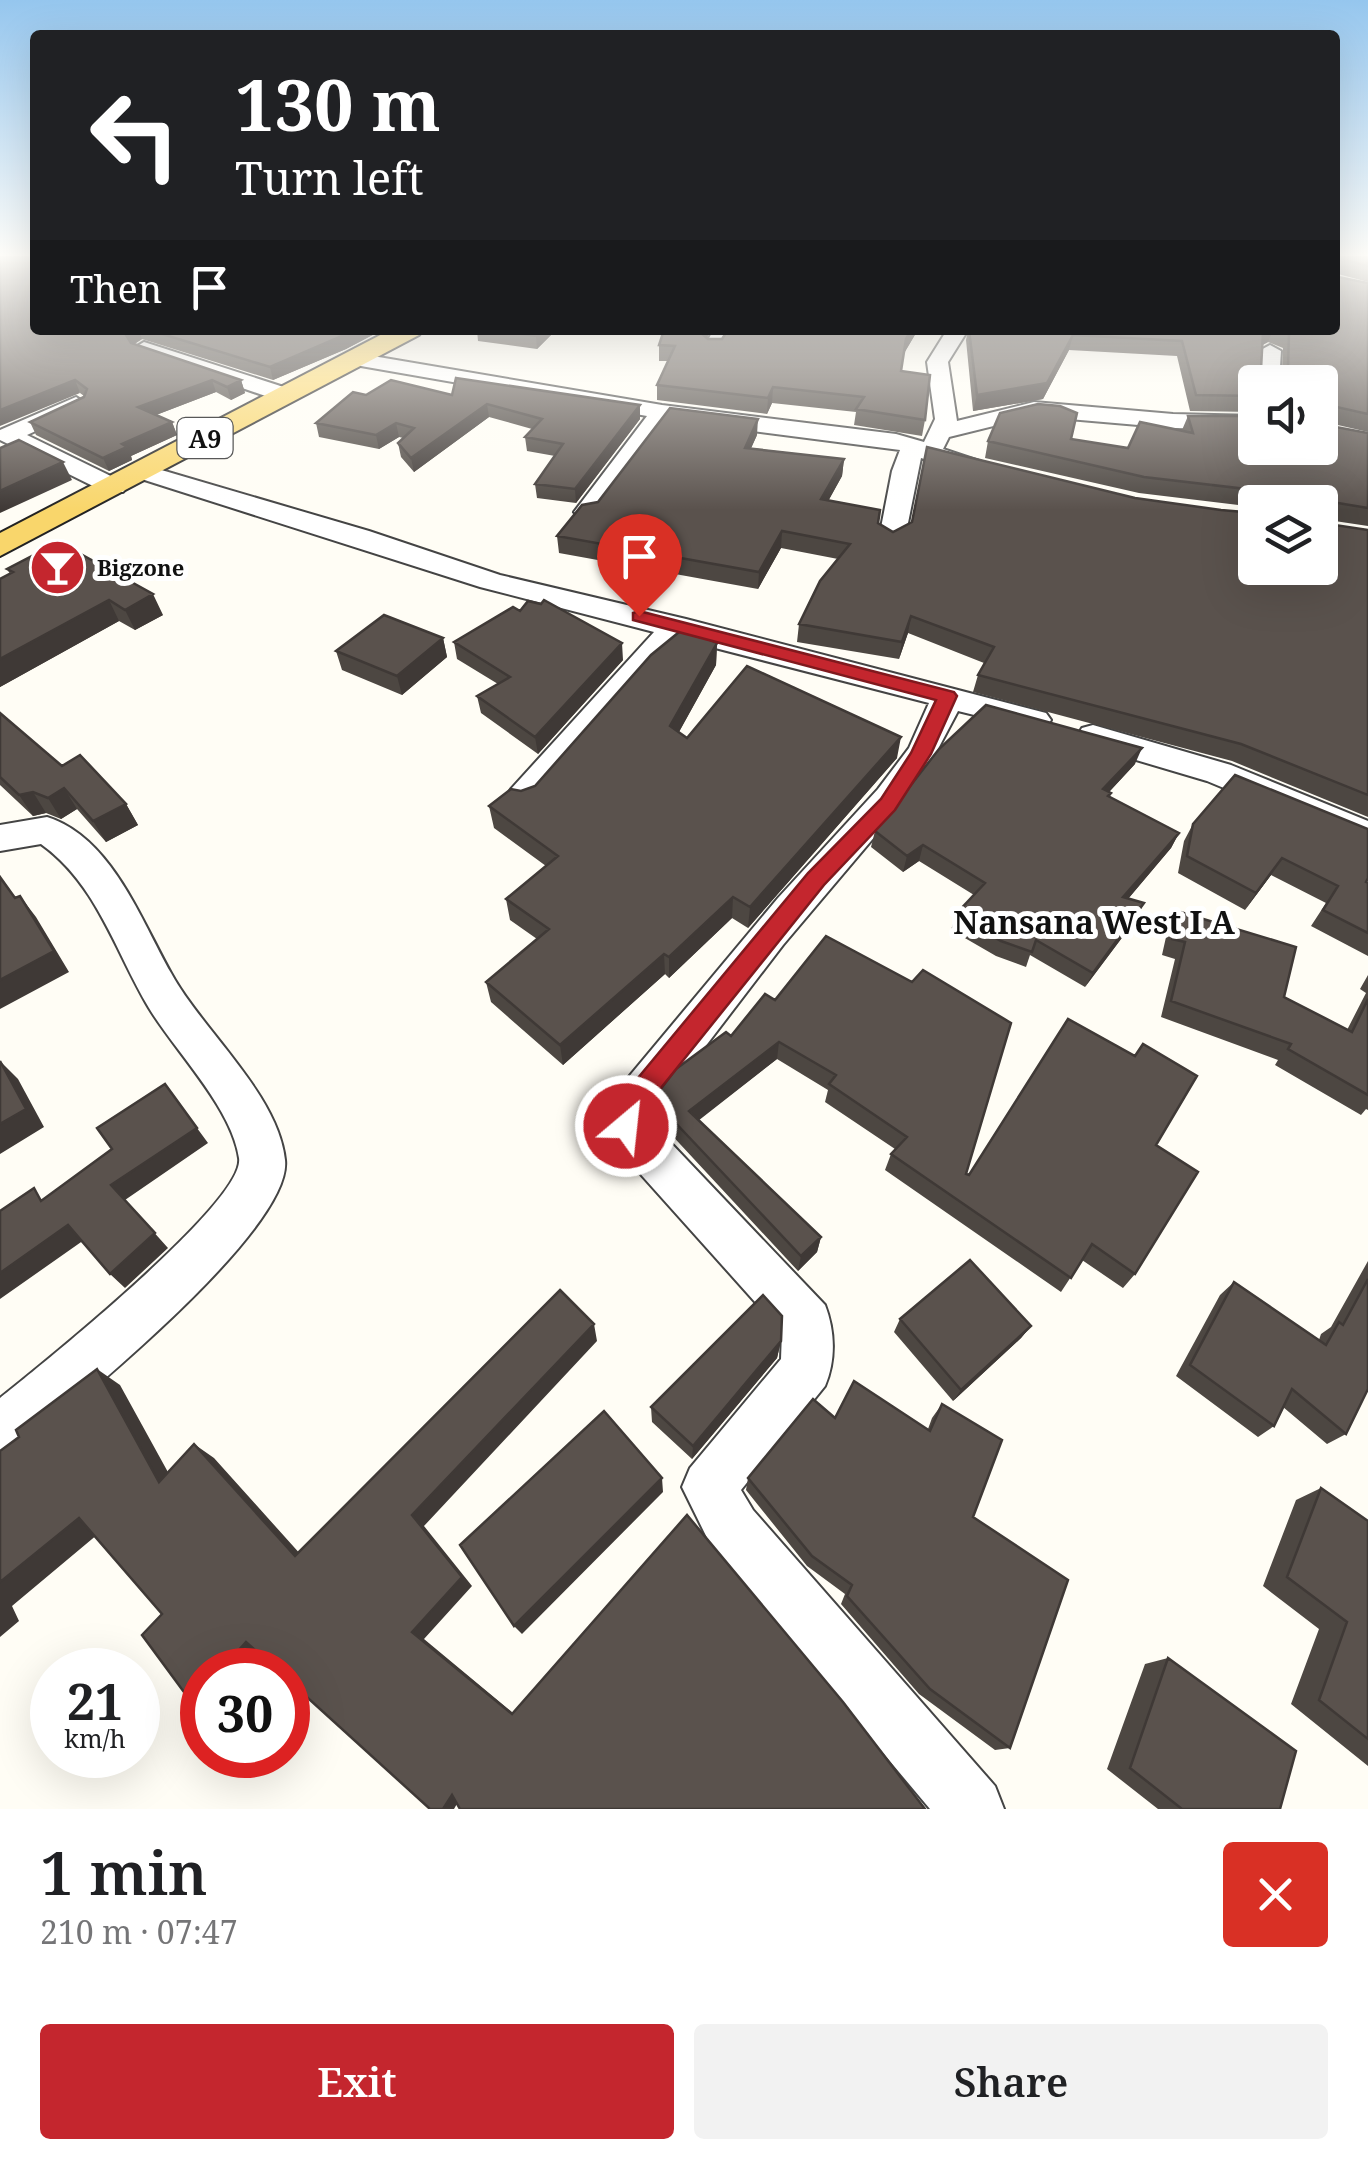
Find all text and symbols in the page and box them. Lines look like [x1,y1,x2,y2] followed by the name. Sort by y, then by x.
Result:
[235,56,441,152] text: 130 m
[70,70,200,200] icon: left
[235,147,424,208] text: Turn left
[182,260,237,315] icon: arrive
[70,262,162,314] text: Then
[1238,365,1338,585] map controls
[1238,365,1338,465] button: sound
[178,418,232,458] road number: A9
[1238,485,1338,585] button: layers
[597,514,682,617] pin
[612,529,667,584] icon: arrive
[28,537,88,597] bar icon: Bigzone
[97,552,184,582] place label: Bigzone
[953,900,1236,943] district label: Nansana West I A
[574,1074,678,1178] position arrow
[180,1648,310,1778] speed limit sign: 30
[67,1667,123,1735] text: 21
[64,1721,126,1755] text: km/h
[40,1831,208,1913] text: 1 min
[1223,1842,1328,1947] button: close
[40,1910,238,1953] text: 210 m · 07:47
[40,2024,674,2139] button: Exit
[694,2024,1328,2139] button: Share

